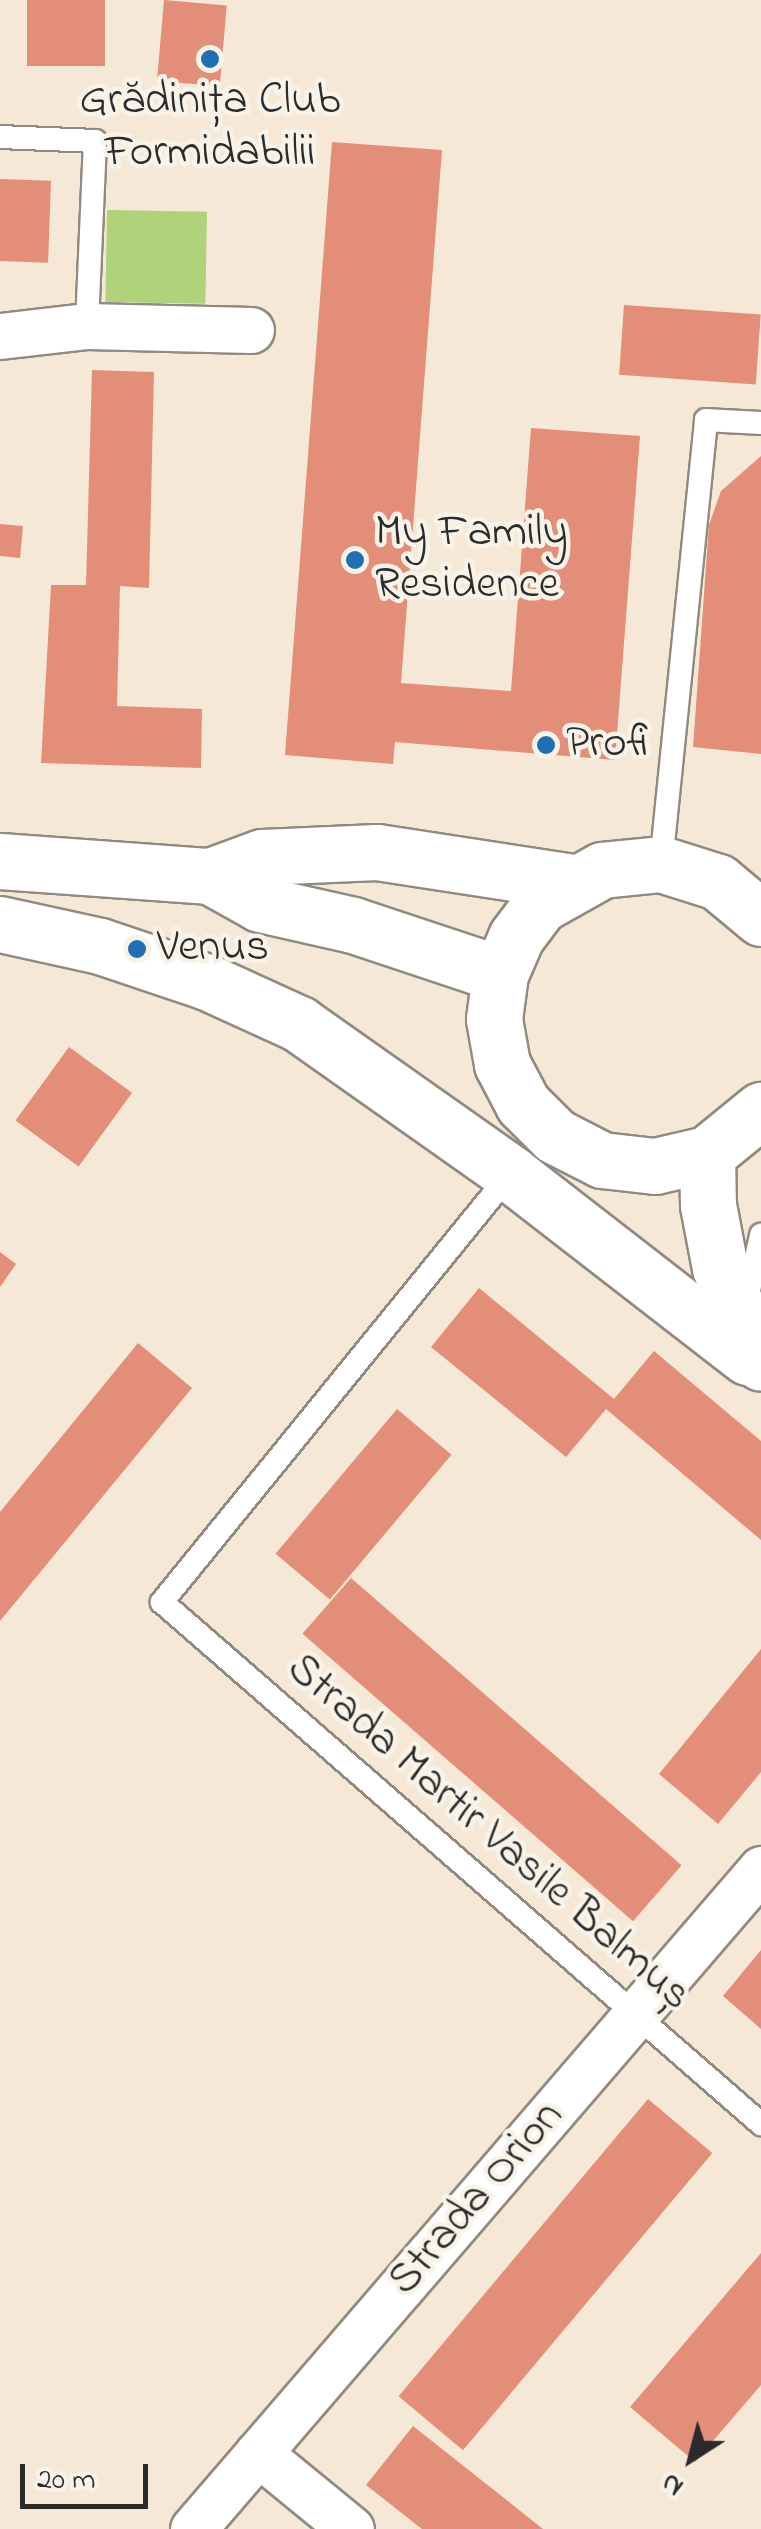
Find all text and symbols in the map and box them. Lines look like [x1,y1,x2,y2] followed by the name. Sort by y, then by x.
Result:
[199,48,221,70] marker: Grădinița Club Formidabilii
[80,75,340,181] place label: Grădinița Club Formidabilii
[375,507,568,613] place label: My Family Residence
[344,549,366,571] marker: My Family Residence
[566,718,656,772] place label: Profi
[535,734,557,756] marker: Profi
[157,922,269,976] place label: Venus
[126,938,148,960] marker: Venus
[275,1643,701,2023] street label: Strada Martir Vasile Balmuș
[378,2091,576,2307] street label: Strada Orion
[641,2409,741,2509] north arrow
[25,2444,152,2506] scale bar
[37,2459,96,2503] text: 20 m
[653,2462,693,2506] text: N

